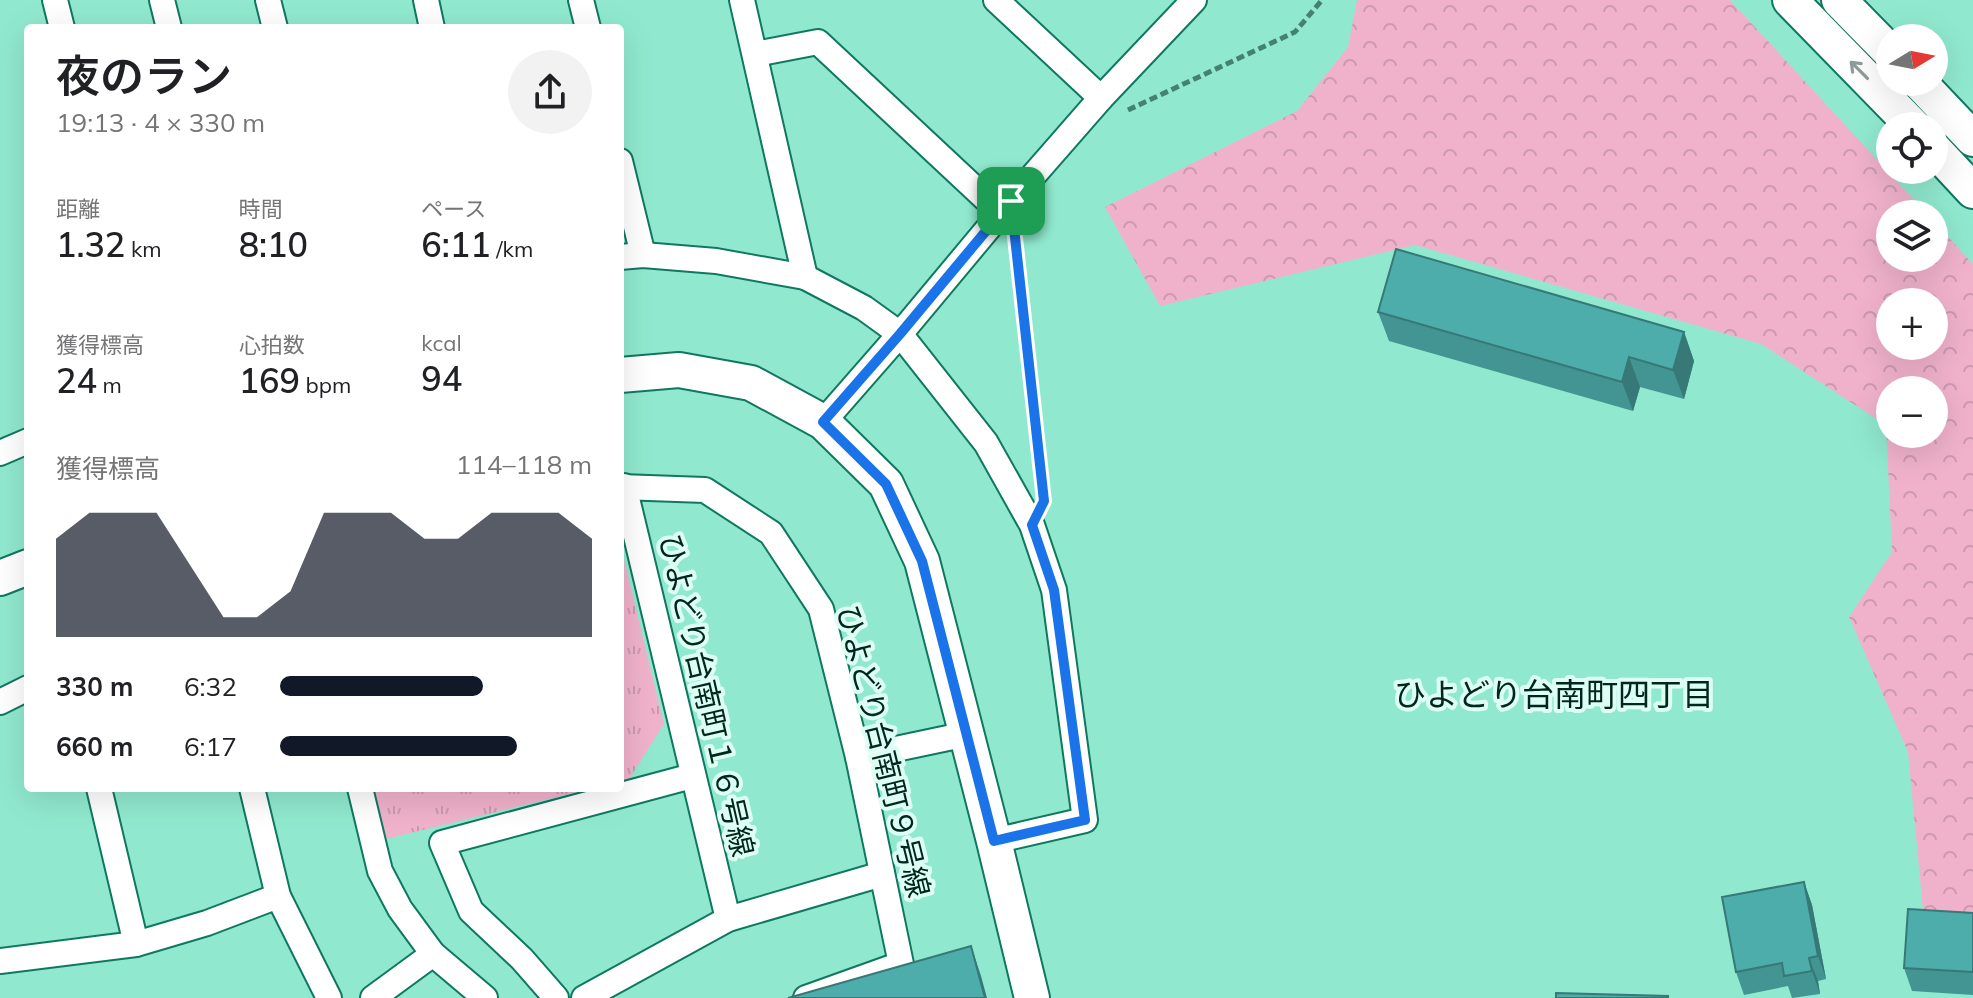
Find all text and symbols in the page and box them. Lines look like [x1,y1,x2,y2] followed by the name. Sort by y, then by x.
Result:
[1876,24,1948,96] north arrow
[1876,24,1948,448] map controls
[56,48,232,103] text: 夜のラン
[508,50,592,134] button: share
[1849,60,1868,80] one-way arrow
[56,106,265,139] text: 19:13 · 4 × 330 m
[1876,112,1948,184] button: locate
[977,167,1045,235] pin
[989,179,1033,223] icon: arrive
[56,195,100,223] text: 距離
[239,195,283,223] text: 時間
[421,195,486,223] text: ペース
[1876,200,1948,272] button: layers
[56,223,125,266] text: 1.32
[239,223,308,266] text: 8:10
[421,223,491,266] text: 6:11
[125,235,162,263] text: km
[491,235,533,263] text: /km
[1876,288,1948,360] button: +
[421,329,462,357] text: kcal
[56,331,144,359] text: 獲得標高
[239,331,305,359] text: 心拍数
[421,357,462,400] text: 94
[56,359,97,402] text: 24
[239,359,300,402] text: 169
[97,371,122,399] text: m
[300,371,351,399] text: bpm
[1876,376,1948,448] button: −
[456,448,592,481] text: 114–118 m
[56,452,160,485] text: 獲得標高
[651,530,763,860] street label: ひよどり台南町１６号線
[829,601,939,901] street label: ひよどり台南町９号線
[56,670,133,703] text: 330 m
[184,670,237,703] text: 6:32
[1394,674,1714,714] district label: ひよどり台南町四丁目
[56,730,133,763] text: 660 m
[184,730,237,763] text: 6:17

